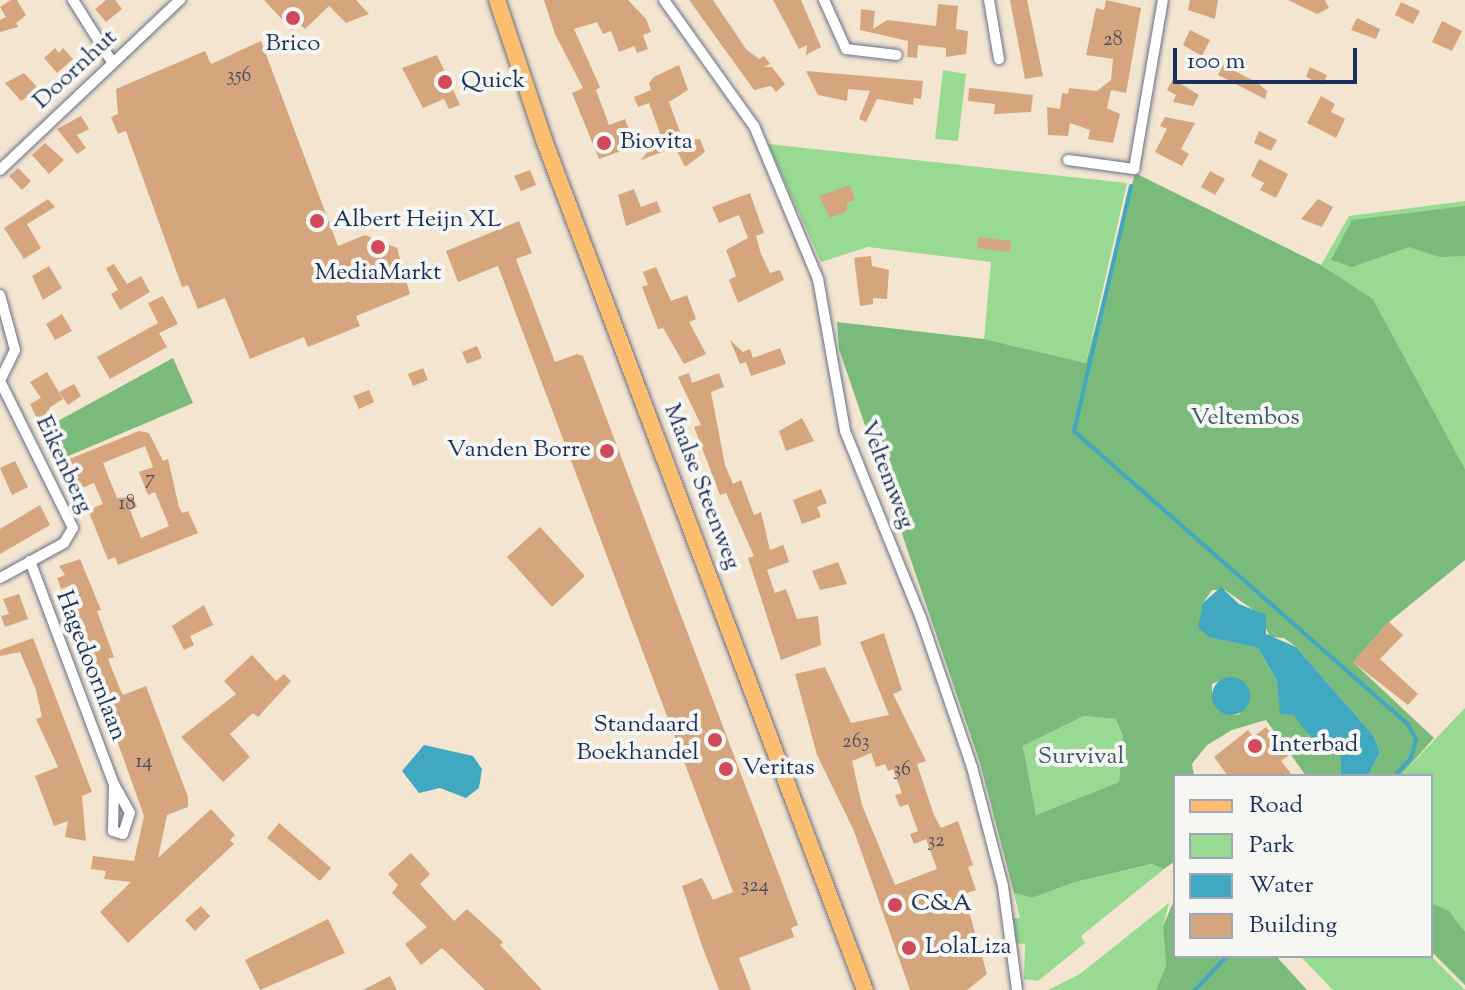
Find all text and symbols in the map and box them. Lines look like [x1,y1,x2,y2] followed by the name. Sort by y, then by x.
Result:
[284,9,302,27] marker: Brico
[28,24,124,116] street label: Doornhut
[1103,28,1123,52] house number: 28
[266,31,320,59] place label: Brico
[1177,32,1361,82] scale bar
[1187,45,1245,79] text: 100 m
[227,64,251,88] house number: 356
[461,68,525,96] place label: Quick
[436,73,454,91] marker: Quick
[620,129,693,157] place label: Biovita
[595,134,613,152] marker: Biovita
[333,207,501,235] place label: Albert Heijn XL
[308,212,326,230] marker: Albert Heijn XL
[369,238,387,256] marker: MediaMarkt
[314,260,442,288] place label: MediaMarkt
[656,400,746,574] street label: Maalse Steenweg
[1190,405,1300,433] park label: Veltembos
[28,412,98,518] street label: Eikenberg
[852,417,920,533] street label: Veltemweg
[447,437,591,465] place label: Vanden Borre
[598,442,616,460] marker: Vanden Borre
[145,467,155,491] house number: 7
[119,492,135,516] house number: 18
[48,587,132,745] street label: Hagedoornlaan
[576,712,699,768] place label: Standaard Boekhandel
[842,730,870,754] house number: 263
[706,731,724,749] marker: Standaard Boekhandel
[1271,732,1358,760] place label: Interbad
[1246,737,1264,755] marker: Interbad
[1038,744,1124,772] park label: Survival
[136,750,152,774] house number: 14
[742,755,815,783] place label: Veritas
[893,758,911,782] house number: 36
[717,760,735,778] marker: Veritas
[1173,774,1433,958] legend
[1249,789,1303,823] text: Road
[927,829,945,853] house number: 32
[1249,829,1295,863] text: Park
[1249,869,1313,903] text: Water
[741,874,769,898] house number: 324
[911,891,972,919] place label: C&A
[886,896,904,914] marker: C&A
[1249,909,1337,943] text: Building
[925,934,1012,962] place label: LolaLiza
[900,939,918,957] marker: LolaLiza

